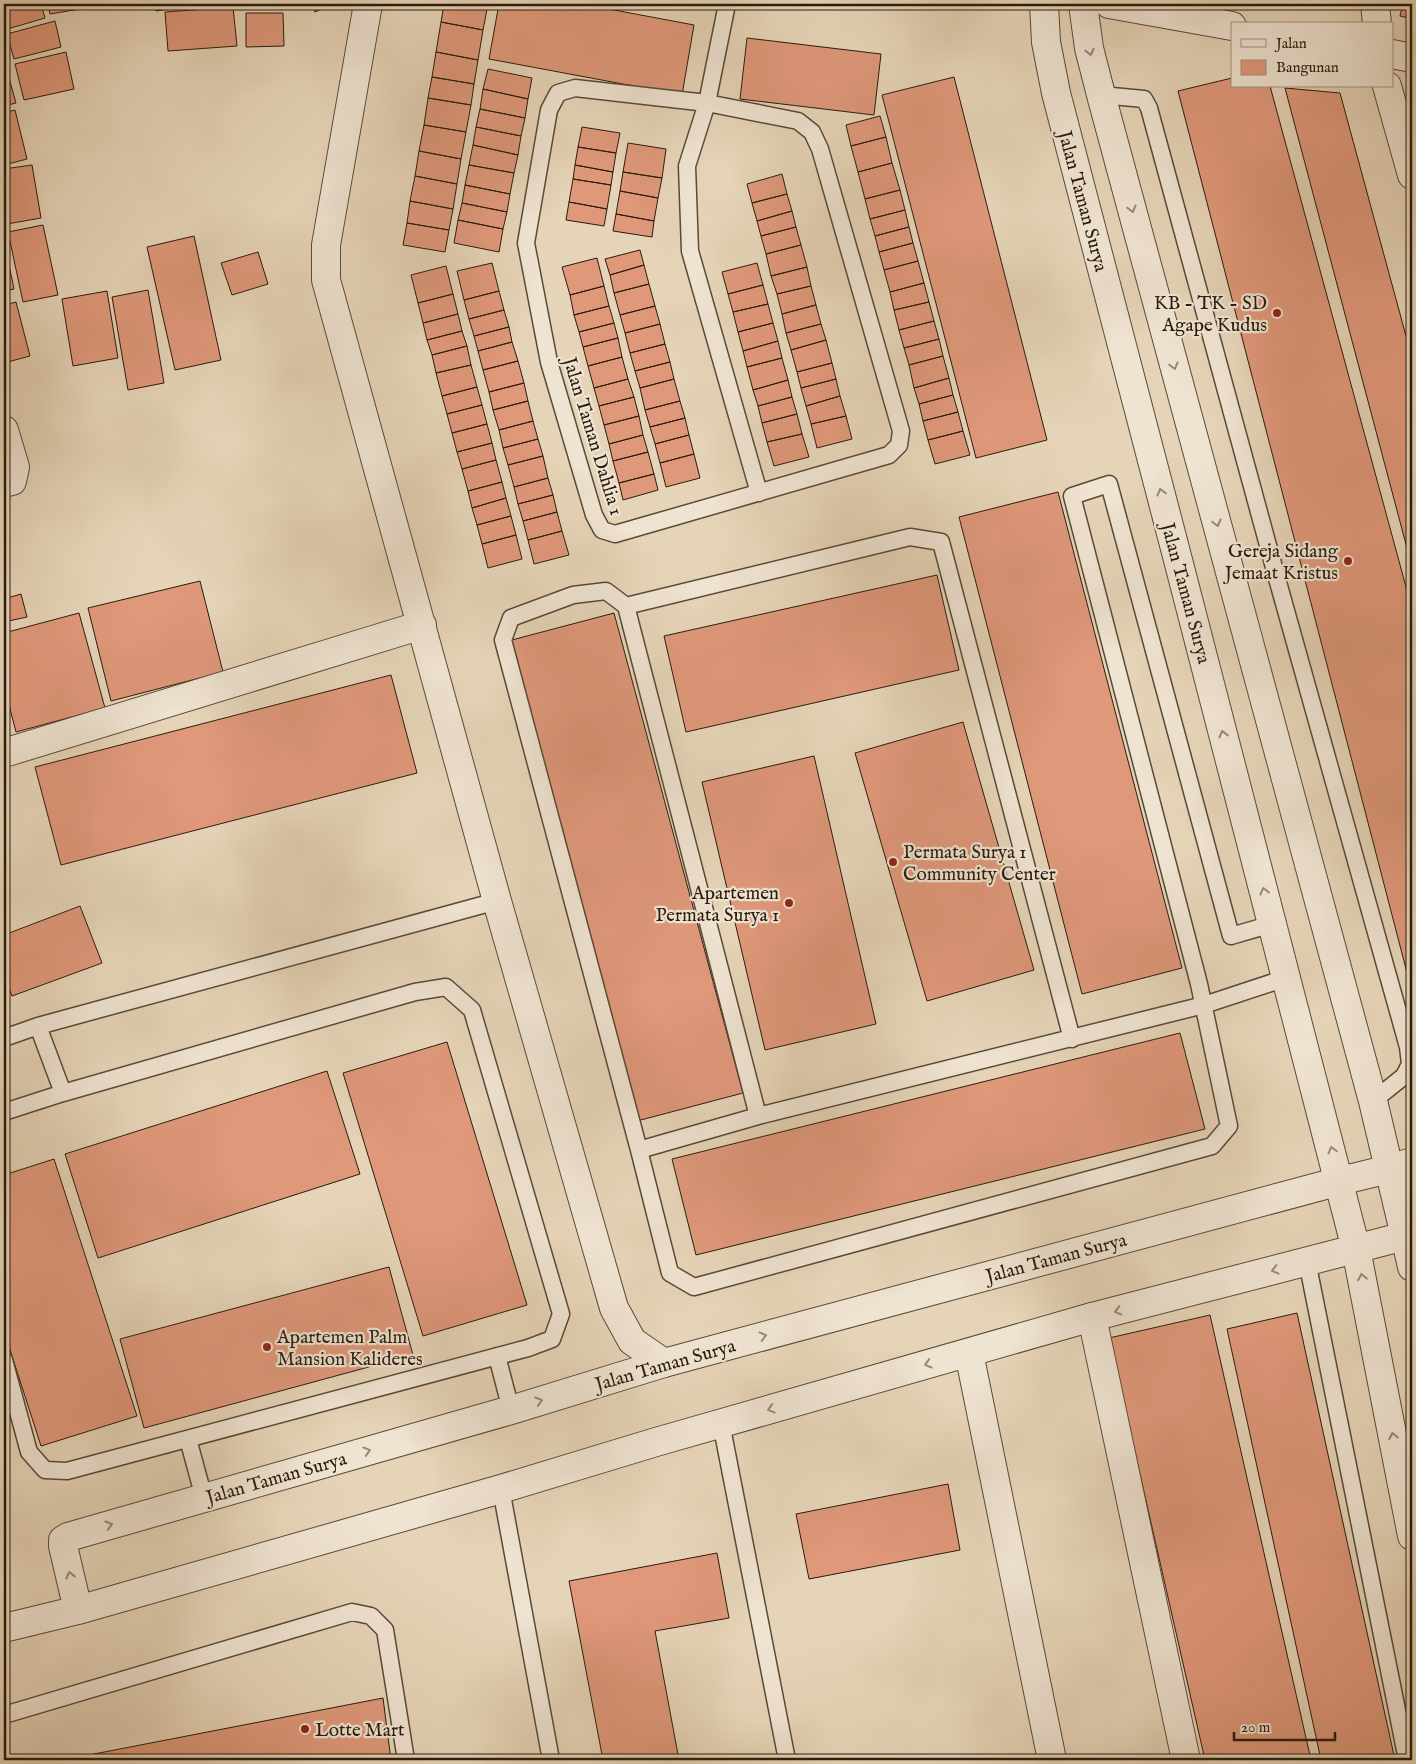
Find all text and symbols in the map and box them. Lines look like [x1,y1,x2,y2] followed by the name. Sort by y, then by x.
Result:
[1231,22,1394,88] legend
[1274,34,1307,53] text: Jalan
[1084,47,1095,56] one-way arrow
[1276,58,1339,77] text: Bangunan
[1051,127,1113,275] street label: Jalan Taman Surya
[1126,204,1136,213] one-way arrow
[1154,292,1267,338] place label: KB - TK - SD Agape Kudus
[1271,307,1283,319] marker: KB - TK - SD Agape Kudus
[556,353,628,519] street label: Jalan Taman Dahlia 1
[1168,361,1179,370] one-way arrow
[1156,489,1166,497] one-way arrow
[1211,518,1221,526] one-way arrow
[1154,519,1216,667] street label: Jalan Taman Surya
[1223,540,1339,586] place label: Gereja Sidang Jemaat Kristus
[1342,555,1354,567] marker: Gereja Sidang Jemaat Kristus
[1219,731,1229,739] one-way arrow
[903,841,1056,887] place label: Permata Surya 1 Community Center
[887,856,899,868] marker: Permata Surya 1 Community Center
[656,882,779,928] place label: Apartemen Permata Surya 1
[1259,887,1270,896] one-way arrow
[783,897,795,909] marker: Apartemen Permata Surya 1
[1327,1147,1337,1155] one-way arrow
[982,1228,1130,1290] street label: Jalan Taman Surya
[1271,1264,1280,1275] one-way arrow
[1357,1272,1367,1281] one-way arrow
[1113,1305,1122,1316] one-way arrow
[276,1326,423,1372] place label: Apartemen Palm Mansion Kalideres
[758,1331,767,1342] one-way arrow
[591,1334,739,1398] street label: Jalan Taman Surya
[261,1341,273,1353] marker: Apartemen Palm Mansion Kalideres
[924,1359,932,1369] one-way arrow
[535,1397,543,1407] one-way arrow
[768,1403,776,1413] one-way arrow
[1388,1432,1399,1441] one-way arrow
[202,1447,350,1511] street label: Jalan Taman Surya
[362,1447,370,1457] one-way arrow
[105,1520,114,1531] one-way arrow
[65,1571,76,1580] one-way arrow
[1234,1709,1335,1741] scale bar
[1241,1718,1271,1737] text: 20 m
[315,1719,405,1743] place label: Lotte Mart
[299,1723,311,1735] marker: Lotte Mart

